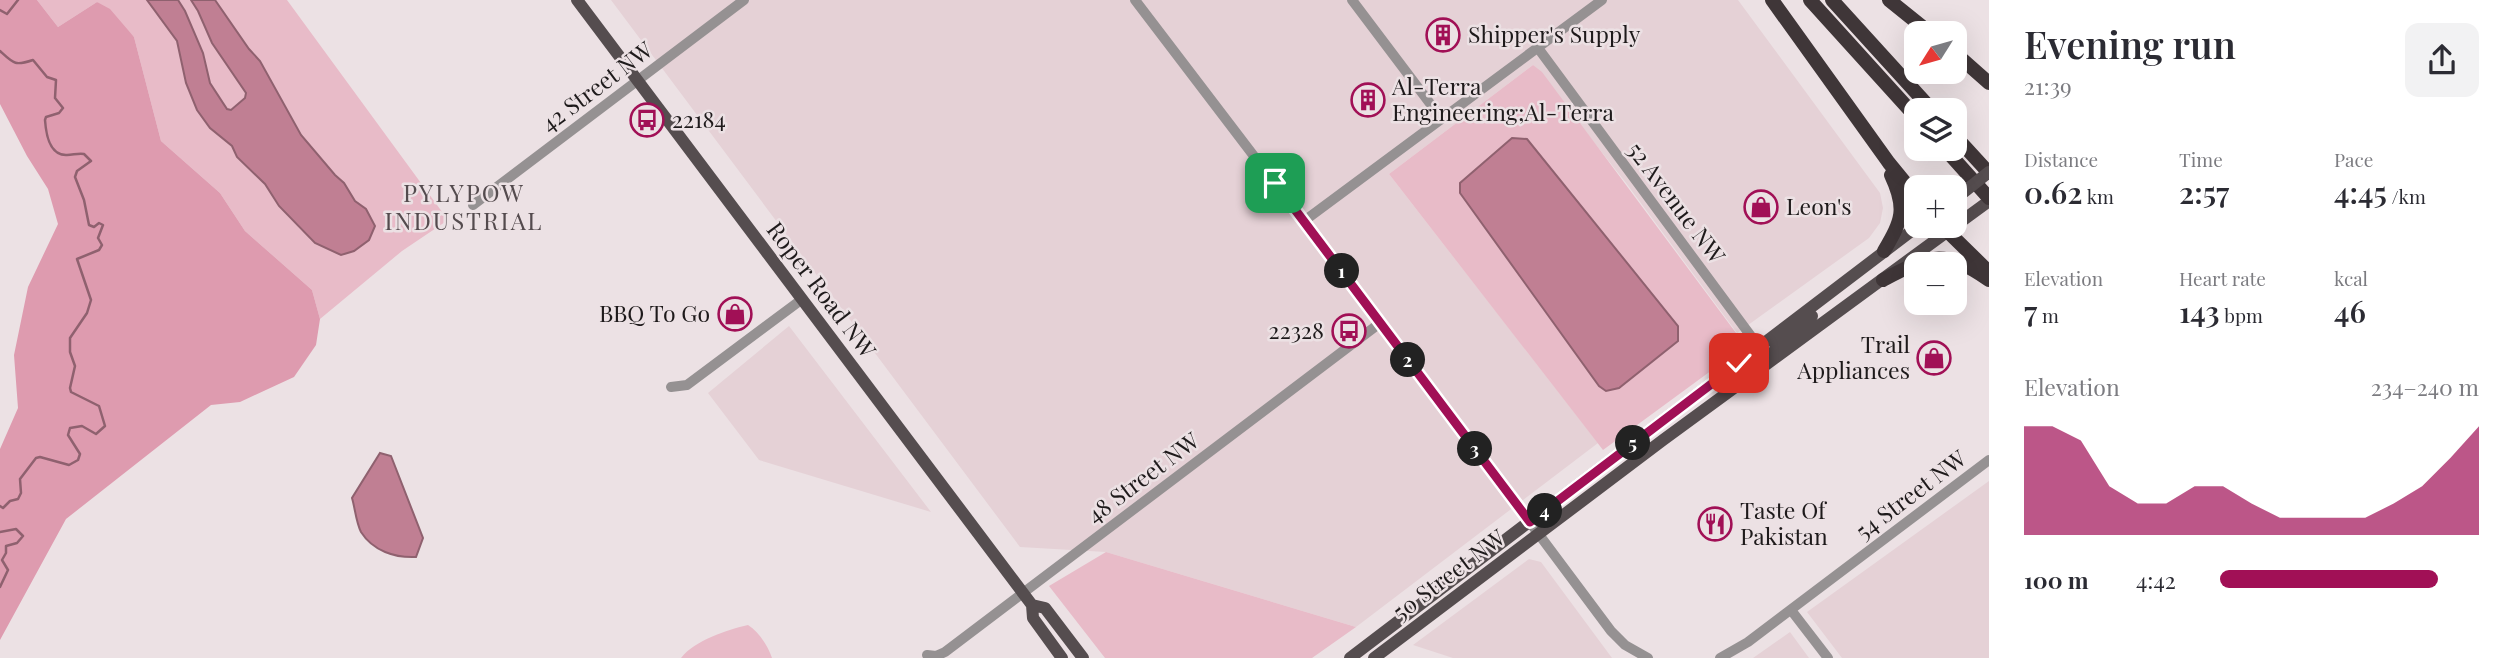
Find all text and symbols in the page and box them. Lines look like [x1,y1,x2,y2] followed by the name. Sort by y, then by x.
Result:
[1424,16,1462,54] building icon: Shipper's Supply
[1468,18,1641,49] place label: Shipper's Supply
[2024,18,2236,69] text: Evening run
[1904,21,1967,84] north arrow
[1904,21,1967,315] map controls
[2405,23,2479,97] button: share
[534,34,658,138] street label: 42 Street NW
[1391,70,1615,127] place label: Al-Terra Engineering;Al-Terra
[2024,70,2072,101] text: 21:39
[1349,81,1387,119] building icon: Al-Terra Engineering;Al-Terra
[1904,98,1967,161] button: layers
[628,101,666,139] bus stop icon: 22184
[672,103,726,134] place label: 22184
[1621,135,1733,269] street label: 52 Avenue NW
[2024,146,2098,172] text: Distance
[2179,146,2223,172] text: Time
[2334,146,2373,172] text: Pace
[1245,153,1305,213] pin
[1256,164,1294,202] icon: arrive
[2024,172,2083,212] text: 0.62
[2179,172,2229,212] text: 2:57
[2334,172,2387,212] text: 4:45
[1904,175,1967,238] button: +
[385,176,543,236] district label: PYLYPOW INDUSTRIAL
[2083,183,2114,209] text: km
[2387,183,2426,209] text: /km
[1742,188,1780,226] shop icon: Leon's
[1786,190,1852,221] place label: Leon's
[761,215,884,364] street label: Roper Road NW
[1904,252,1967,315] button: −
[1324,254,1360,288] pin: 1
[1338,257,1345,283] text: 1
[2024,265,2103,291] text: Elevation
[2179,265,2266,291] text: Heart rate
[2334,265,2368,291] text: kcal
[2024,291,2037,331] text: 7
[2179,291,2220,331] text: 143
[2334,291,2366,331] text: 46
[716,295,754,333] shop icon: BBQ To Go
[599,297,710,328] place label: BBQ To Go
[2037,302,2059,328] text: m
[2220,302,2263,328] text: bpm
[1330,312,1368,350] bus stop icon: 22328
[1269,314,1324,345] place label: 22328
[1796,328,1910,385] place label: Trail Appliances
[1709,333,1769,393] pin
[1915,339,1953,377] shop icon: Trail Appliances
[1390,342,1426,378] pin: 2
[1720,344,1758,382] icon: check
[1403,346,1412,372] text: 2
[2024,371,2120,402] text: Elevation
[2371,371,2479,402] text: 234–240 m
[1080,424,1205,529] street label: 48 Street NW
[1616,426,1650,460] pin: 5
[1628,429,1637,455] text: 5
[1458,432,1492,466] pin: 3
[1470,435,1479,461] text: 3
[1849,442,1972,546] street label: 54 Street NW
[1528,494,1562,528] pin: 4
[1740,494,1828,551] place label: Taste Of Pakistan
[1539,497,1550,523] text: 4
[1696,505,1734,543] restaurant icon: Taste Of Pakistan
[1386,521,1511,626] street label: 50 Street NW
[2024,564,2089,595] text: 100 m
[2136,564,2176,595] text: 4:42

